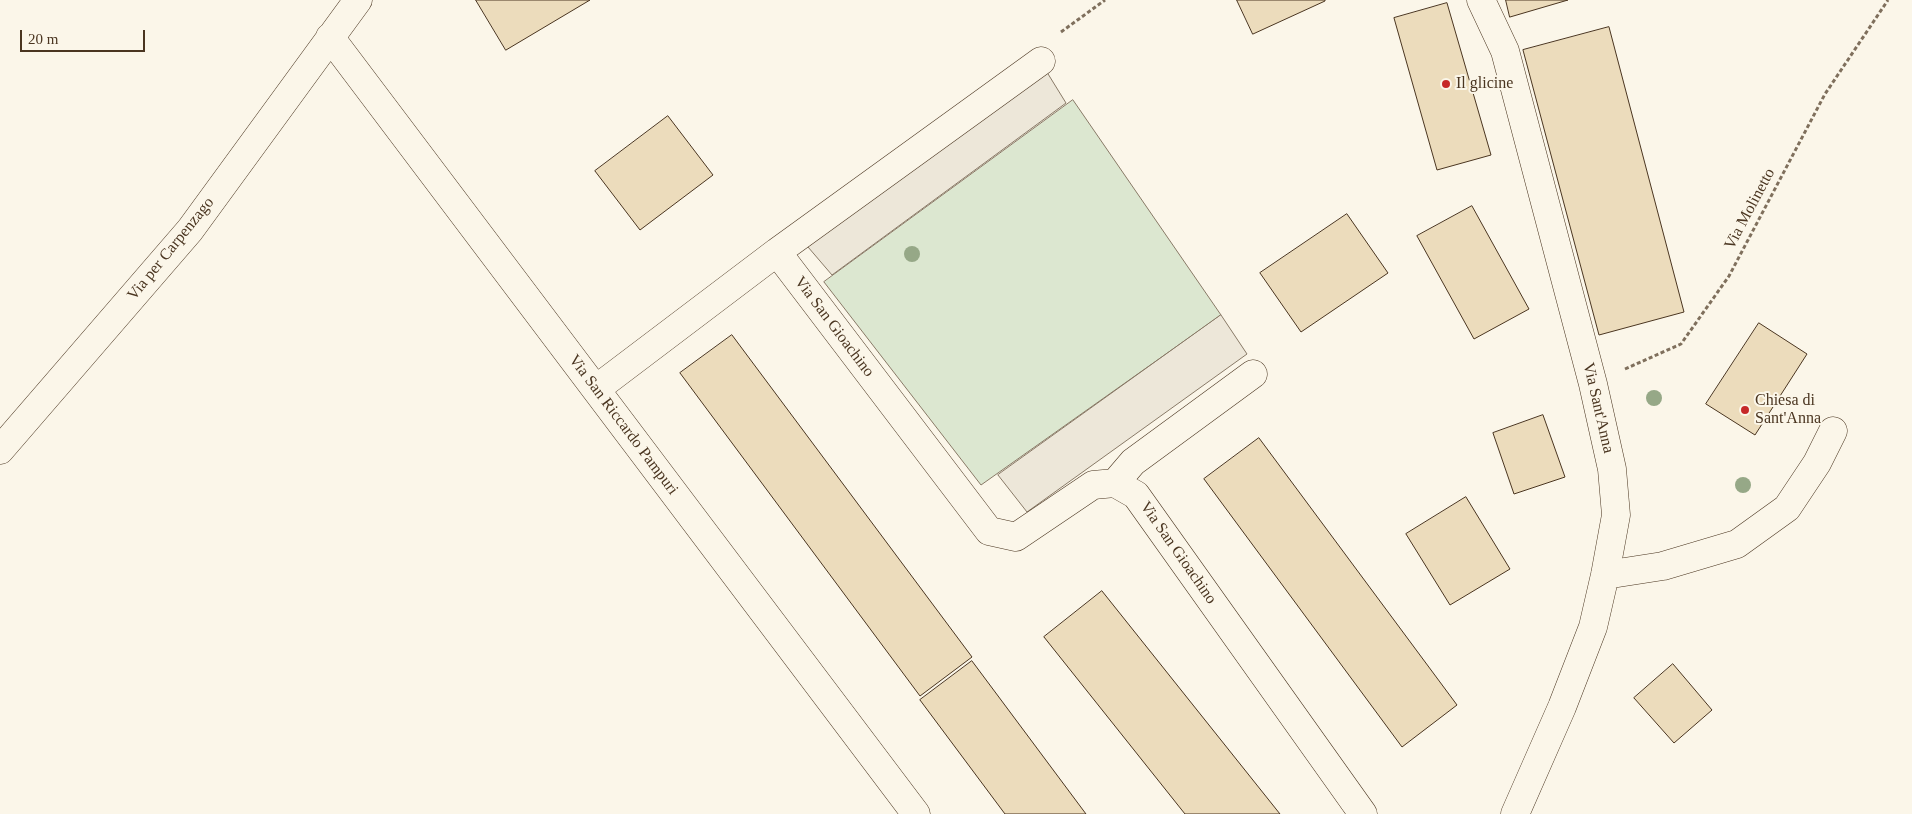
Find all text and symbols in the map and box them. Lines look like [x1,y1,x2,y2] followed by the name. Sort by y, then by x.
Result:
[22,20,148,52] scale bar
[28,31,58,47] text: 20 m
[1456,74,1513,94] place label: Il glicine
[1440,78,1452,90] marker: Il glicine
[1721,165,1779,253] street label: Via Molinetto
[124,194,218,304] street label: Via per Carpenzago
[790,273,878,381] street label: Via San Gioachino
[564,351,682,499] street label: Via San Riccardo Pampuri
[1578,361,1618,455] street label: Via Sant'Anna
[1755,391,1821,429] place label: Chiesa di Sant'Anna
[1739,404,1751,416] marker: Chiesa di Sant'Anna
[1135,498,1221,608] street label: Via San Gioachino

